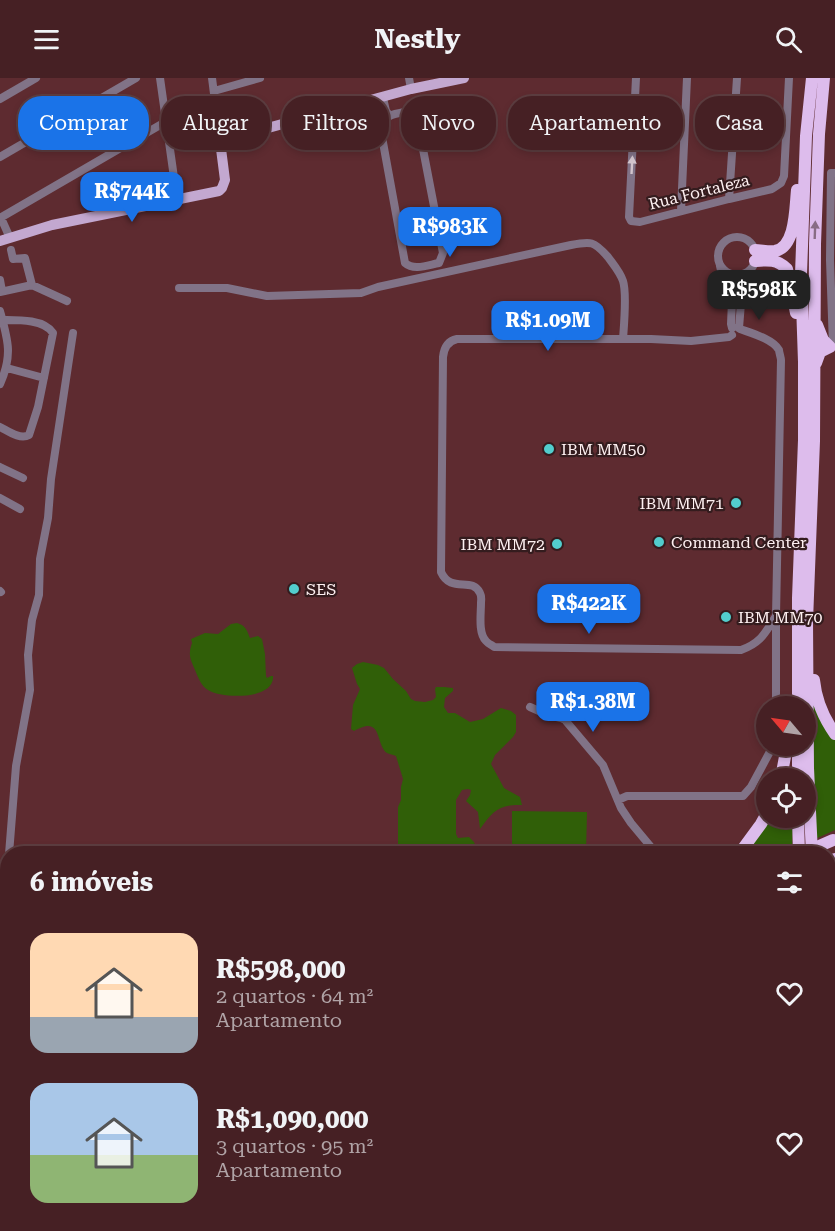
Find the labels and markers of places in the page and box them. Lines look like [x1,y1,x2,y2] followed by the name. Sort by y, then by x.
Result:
[83,172,181,223] pin: R$744K
[401,207,499,258] pin: R$983K
[710,270,808,321] pin: R$598K
[493,301,603,352] pin: R$1.09M
[561,440,645,459] place label: IBM MM50
[542,442,556,456] marker: IBM MM50
[640,494,724,513] place label: IBM MM71
[729,496,743,510] marker: IBM MM71
[671,533,807,552] place label: Command Center
[461,535,545,554] place label: IBM MM72
[652,535,666,549] marker: Command Center
[550,537,564,551] marker: IBM MM72
[306,580,336,599] place label: SES
[287,582,301,596] marker: SES
[540,584,638,635] pin: R$422K
[738,608,822,627] place label: IBM MM70
[719,610,733,624] marker: IBM MM70
[538,682,648,733] pin: R$1.38M

